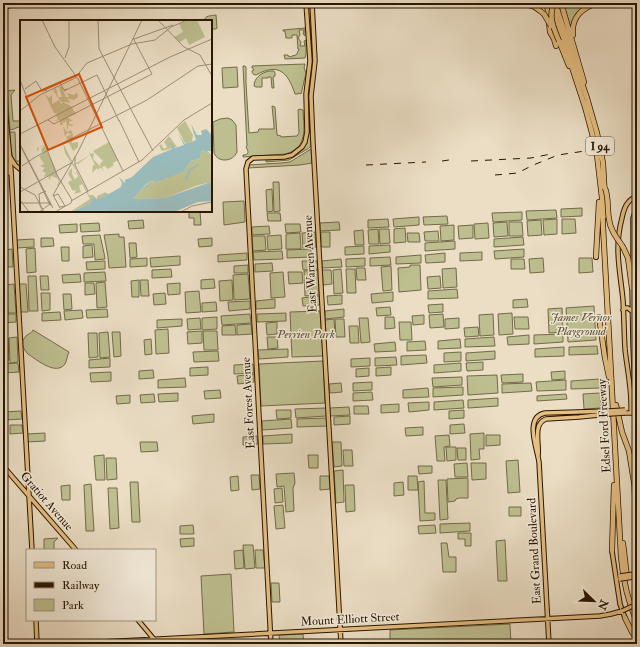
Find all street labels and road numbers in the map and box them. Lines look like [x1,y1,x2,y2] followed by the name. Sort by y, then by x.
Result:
[586,137,614,155] road number: I 94
[300,215,321,313] street label: East Warren Avenue
[239,357,258,449] street label: East Forest Avenue
[595,378,614,473] street label: Edsel Ford Freeway
[17,469,76,534] street label: Gratiot Avenue
[524,497,545,605] street label: East Grand Boulevard
[300,609,400,630] street label: Mount Elliott Street

